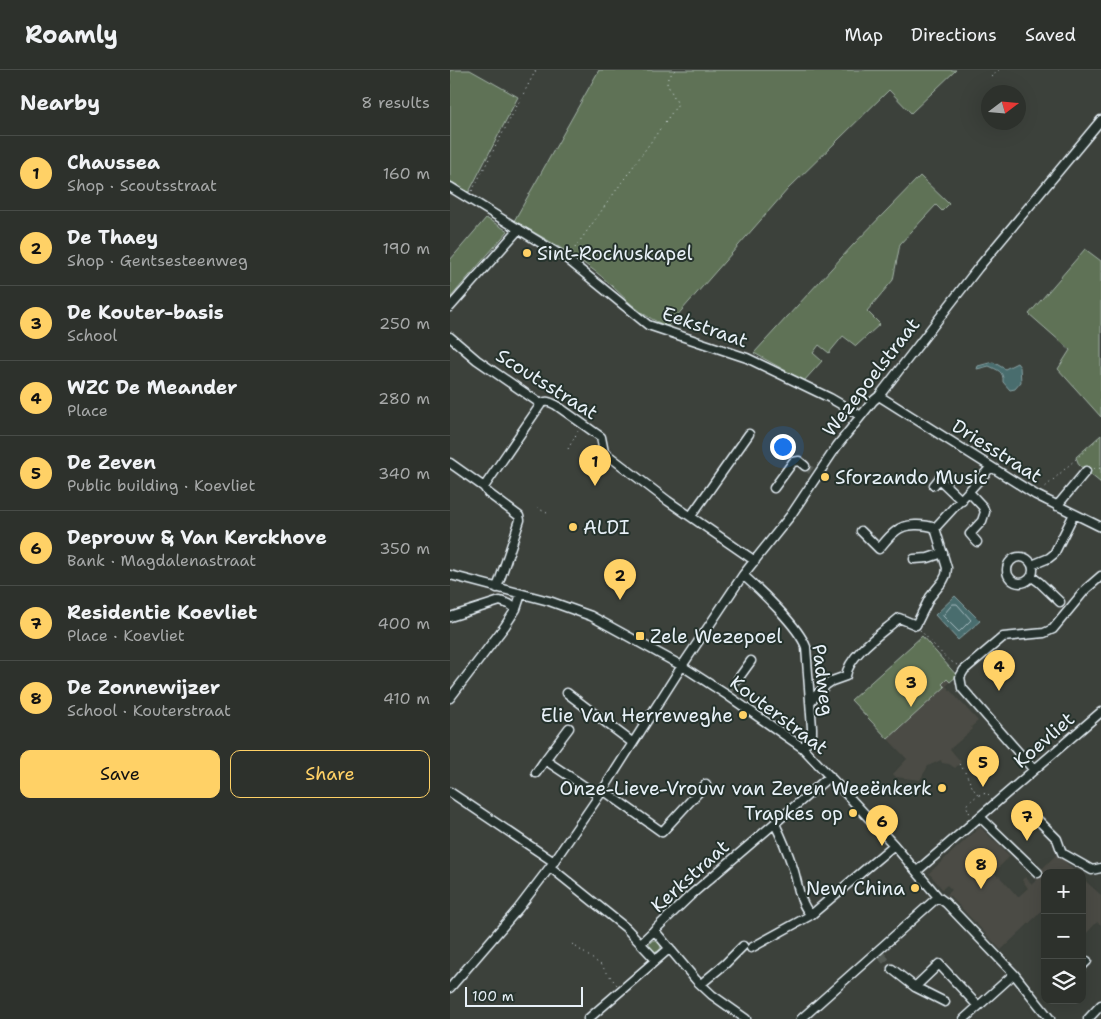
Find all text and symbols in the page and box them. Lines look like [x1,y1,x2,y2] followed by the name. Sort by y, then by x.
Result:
[25,19,118,51] text: Roamly
[845,23,883,47] text: Map
[911,23,997,47] text: Directions
[1025,23,1076,47] text: Saved
[981,85,1026,130] north arrow
[20,89,100,117] text: Nearby
[361,92,430,113] text: 8 results
[67,150,160,175] text: Chaussea
[32,163,40,184] text: 1
[383,163,430,184] text: 160 m
[67,175,217,196] text: Shop · Scoutsstraat
[67,225,158,250] text: De Thaey
[30,238,42,259] text: 2
[383,238,430,259] text: 190 m
[537,241,693,266] place label: Sint-Rochuskapel
[521,247,533,259] marker: Sint-Rochuskapel
[67,250,248,271] text: Shop · Gentsesteenweg
[67,300,224,325] text: De Kouter-basis
[659,301,751,353] street label: Eekstraat
[817,312,925,442] street label: Wezepoelstraat
[30,313,42,334] text: 3
[379,313,430,334] text: 250 m
[67,325,117,346] text: School
[491,343,603,425] street label: Scoutsstraat
[67,375,237,400] text: WZC De Meander
[30,388,42,409] text: 4
[378,388,430,409] text: 280 m
[67,400,108,421] text: Place
[947,413,1047,489] street label: Driesstraat
[770,434,796,460] your location
[579,445,611,486] pin: 1
[67,450,156,475] text: De Zeven
[31,463,41,484] text: 5
[378,463,430,484] text: 340 m
[835,465,988,490] place label: Sforzando Music
[819,471,831,483] marker: Sforzando Music
[67,475,256,496] text: Public building · Koevliet
[583,515,630,540] place label: ALDI
[567,521,579,533] marker: ALDI
[67,525,327,550] text: Deprouw & Van Kerckhove
[30,538,42,559] text: 6
[379,538,430,559] text: 350 m
[67,550,256,571] text: Bank · Magdalenastraat
[604,559,636,600] pin: 2
[67,600,257,625] text: Residentie Koevliet
[30,613,42,634] text: 7
[377,613,430,634] text: 400 m
[650,624,783,649] place label: Zele Wezepoel
[67,625,185,646] text: Place · Koevliet
[634,630,646,642] marker: Zele Wezepoel
[806,643,840,717] street label: Padweg
[983,650,1015,691] pin: 4
[895,666,927,707] pin: 3
[725,670,833,760] street label: Kouterstraat
[67,675,220,700] text: De Zonnewijzer
[30,688,42,709] text: 8
[383,688,430,709] text: 410 m
[67,700,231,721] text: School · Kouterstraat
[541,703,733,728] place label: Elie Van Herreweghe
[1008,707,1080,773] street label: Koevliet
[737,709,749,721] marker: Elie Van Herreweghe
[967,746,999,787] pin: 5
[20,750,220,798] button: Save
[230,750,430,798] button: Share
[560,776,932,801] place label: Onze-Lieve-Vrouw van Zeven Weeënkerk
[936,782,948,794] marker: Onze-Lieve-Vrouw van Zeven Weeënkerk
[1011,800,1043,841] pin: 7
[744,801,843,826] place label: Trapkes op
[866,805,898,846] pin: 6
[847,807,859,819] marker: Trapkes op
[645,834,735,918] street label: Kerkstraat
[965,848,997,889] pin: 8
[1041,869,1086,1004] map controls
[1041,869,1086,914] button: +
[806,876,905,901] place label: New China
[909,882,921,894] marker: New China
[1041,914,1086,959] button: −
[1041,959,1086,1004] button: layers
[465,984,582,1007] scale bar
[472,987,514,1005] text: 100 m

